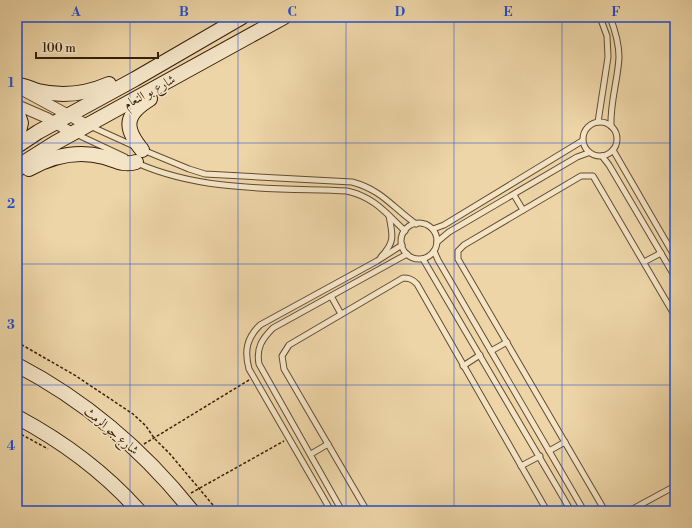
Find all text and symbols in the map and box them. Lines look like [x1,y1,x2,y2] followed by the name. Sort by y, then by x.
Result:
[70,4,81,20] text: A
[179,4,189,20] text: B
[287,4,297,20] text: C
[395,4,405,20] text: D
[503,4,513,20] text: E
[611,4,621,20] text: F
[36,34,158,60] scale bar
[42,41,76,56] text: 100 m
[121,71,180,115] street label: شارع بو النعام
[8,75,15,91] text: 1
[7,196,15,212] text: 2
[7,317,15,333] text: 3
[79,403,142,461] street label: شارع جو الرمث
[7,438,16,454] text: 4

